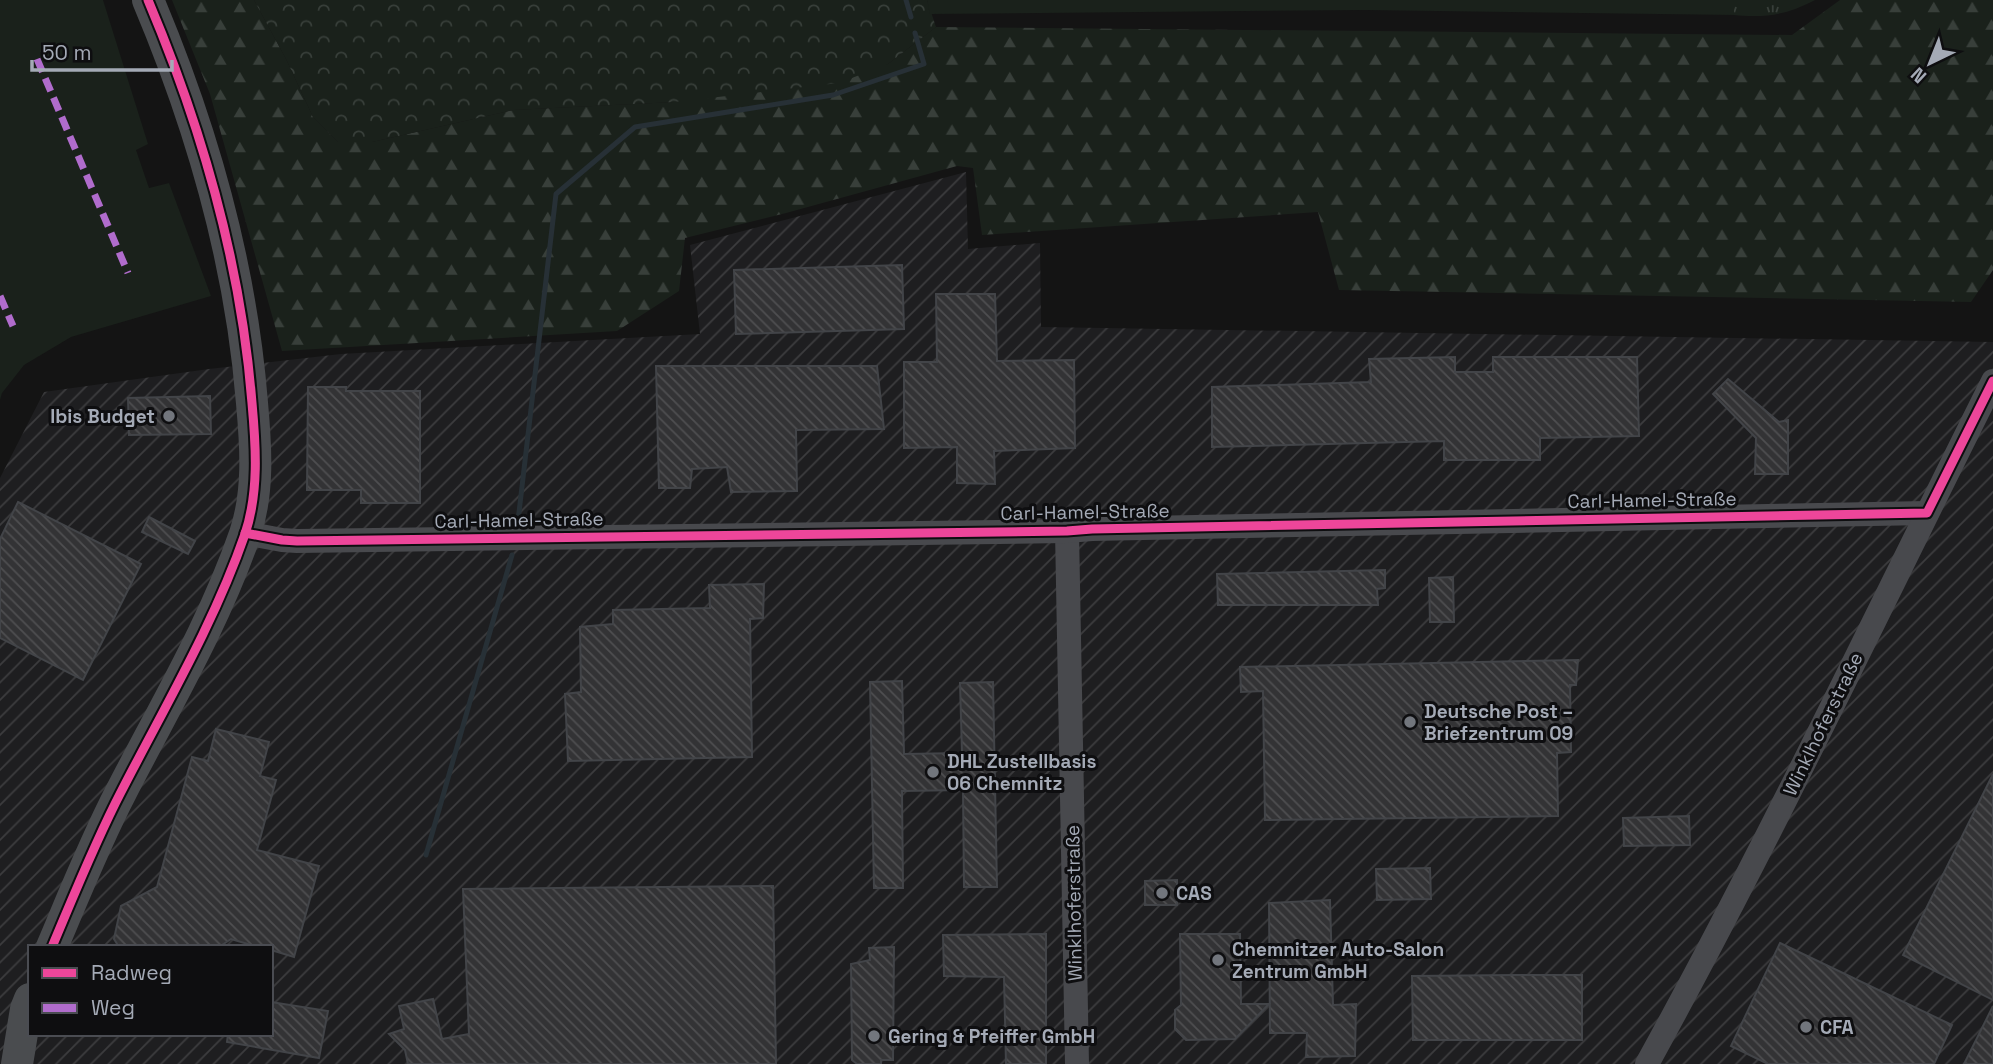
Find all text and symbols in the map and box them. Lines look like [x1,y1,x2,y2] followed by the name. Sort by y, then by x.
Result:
[32,28,172,72] scale bar
[1895,28,1965,98] north arrow
[42,39,92,66] text: 50 m
[1906,62,1932,89] text: N
[50,404,155,429] place label: Ibis Budget
[161,408,177,424] marker: Ibis Budget
[1567,486,1737,514] street label: Carl-Hamel-Straße
[1000,498,1170,526] street label: Carl-Hamel-Straße
[434,506,604,534] street label: Carl-Hamel-Straße
[1777,648,1869,800] street label: Winklhoferstraße
[1424,699,1573,746] place label: Deutsche Post – Briefzentrum 09
[1402,714,1418,730] marker: Deutsche Post – Briefzentrum 09
[947,749,1096,796] place label: DHL Zustellbasis 06 Chemnitz
[925,764,941,780] marker: DHL Zustellbasis 06 Chemnitz
[1060,825,1088,981] street label: Winklhoferstraße
[1176,881,1212,906] place label: CAS
[1154,885,1170,901] marker: CAS
[1232,937,1444,984] place label: Chemnitzer Auto-Salon Zentrum GmbH
[28,945,273,1036] legend
[1210,952,1226,968] marker: Chemnitzer Auto-Salon Zentrum GmbH
[91,959,172,986] text: Radweg
[91,994,135,1021] text: Weg
[1820,1015,1854,1040] place label: CFA
[1798,1019,1814,1035] marker: CFA
[888,1024,1095,1049] place label: Gering & Pfeiffer GmbH
[866,1028,882,1044] marker: Gering & Pfeiffer GmbH

